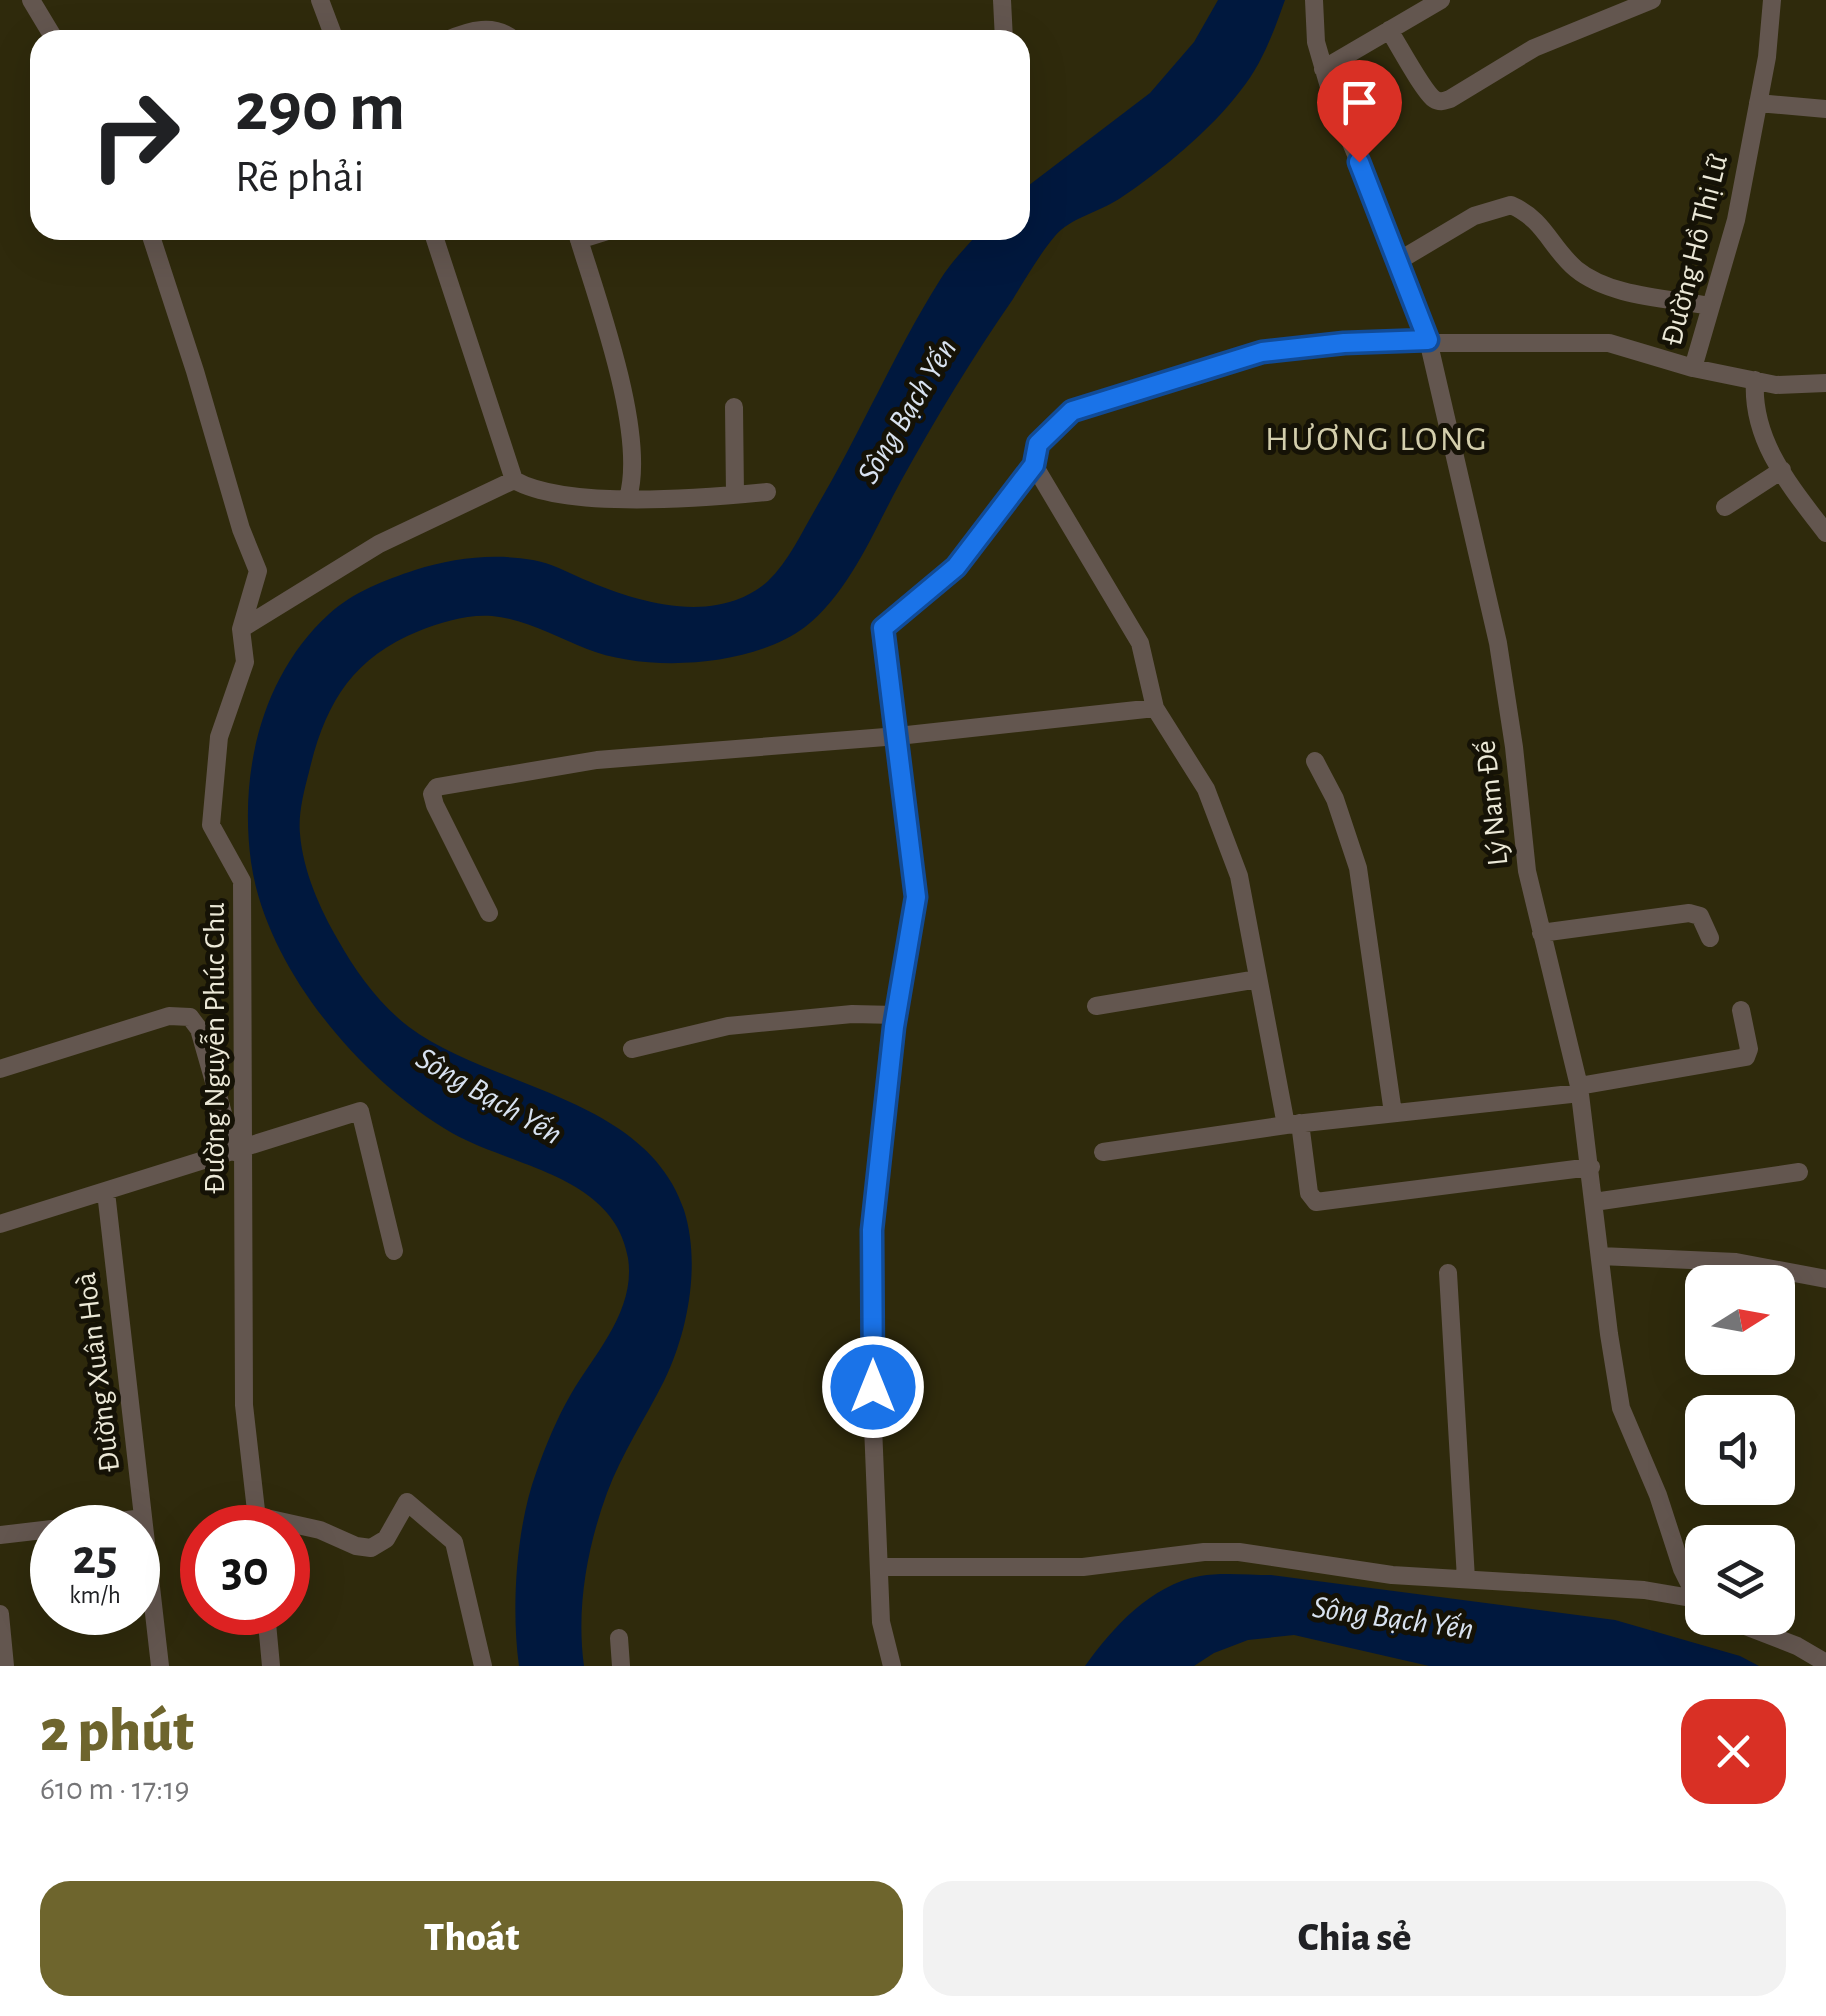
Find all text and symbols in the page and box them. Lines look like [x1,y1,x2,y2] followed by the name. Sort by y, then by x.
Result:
[1317,60,1402,163] pin
[70,70,200,200] icon: right
[235,73,405,143] text: 290 m
[1332,75,1387,130] icon: arrive
[1657,151,1733,349] street label: Đường Hồ Thị Lữ
[235,155,365,200] text: Rẽ phải
[851,333,963,489] water label: Sông Bạch Yến
[1265,422,1489,457] district label: HƯƠNG LONG
[1470,739,1514,867] street label: Lý Nam Đế
[199,902,230,1194] street label: Đường Nguyễn Phúc Chu
[411,1042,567,1150] water label: Sông Bạch Yến
[1685,1265,1795,1375] north arrow
[1685,1265,1795,1635] map controls
[71,1270,125,1474] street label: Đường Xuân Hoà
[821,1335,925,1439] position arrow
[1685,1395,1795,1505] button: sound
[180,1505,310,1635] speed limit sign: 30
[1685,1525,1795,1635] button: layers
[72,1533,118,1583] text: 25
[69,1583,121,1608] text: km/h
[1310,1591,1476,1645] water label: Sông Bạch Yến
[1681,1699,1786,1804] button: close
[40,1702,194,1762] text: 2 phút
[40,1773,189,1805] text: 610 m · 17:19
[40,1881,903,1996] button: Thoát
[923,1881,1786,1996] button: Chia sẻ

